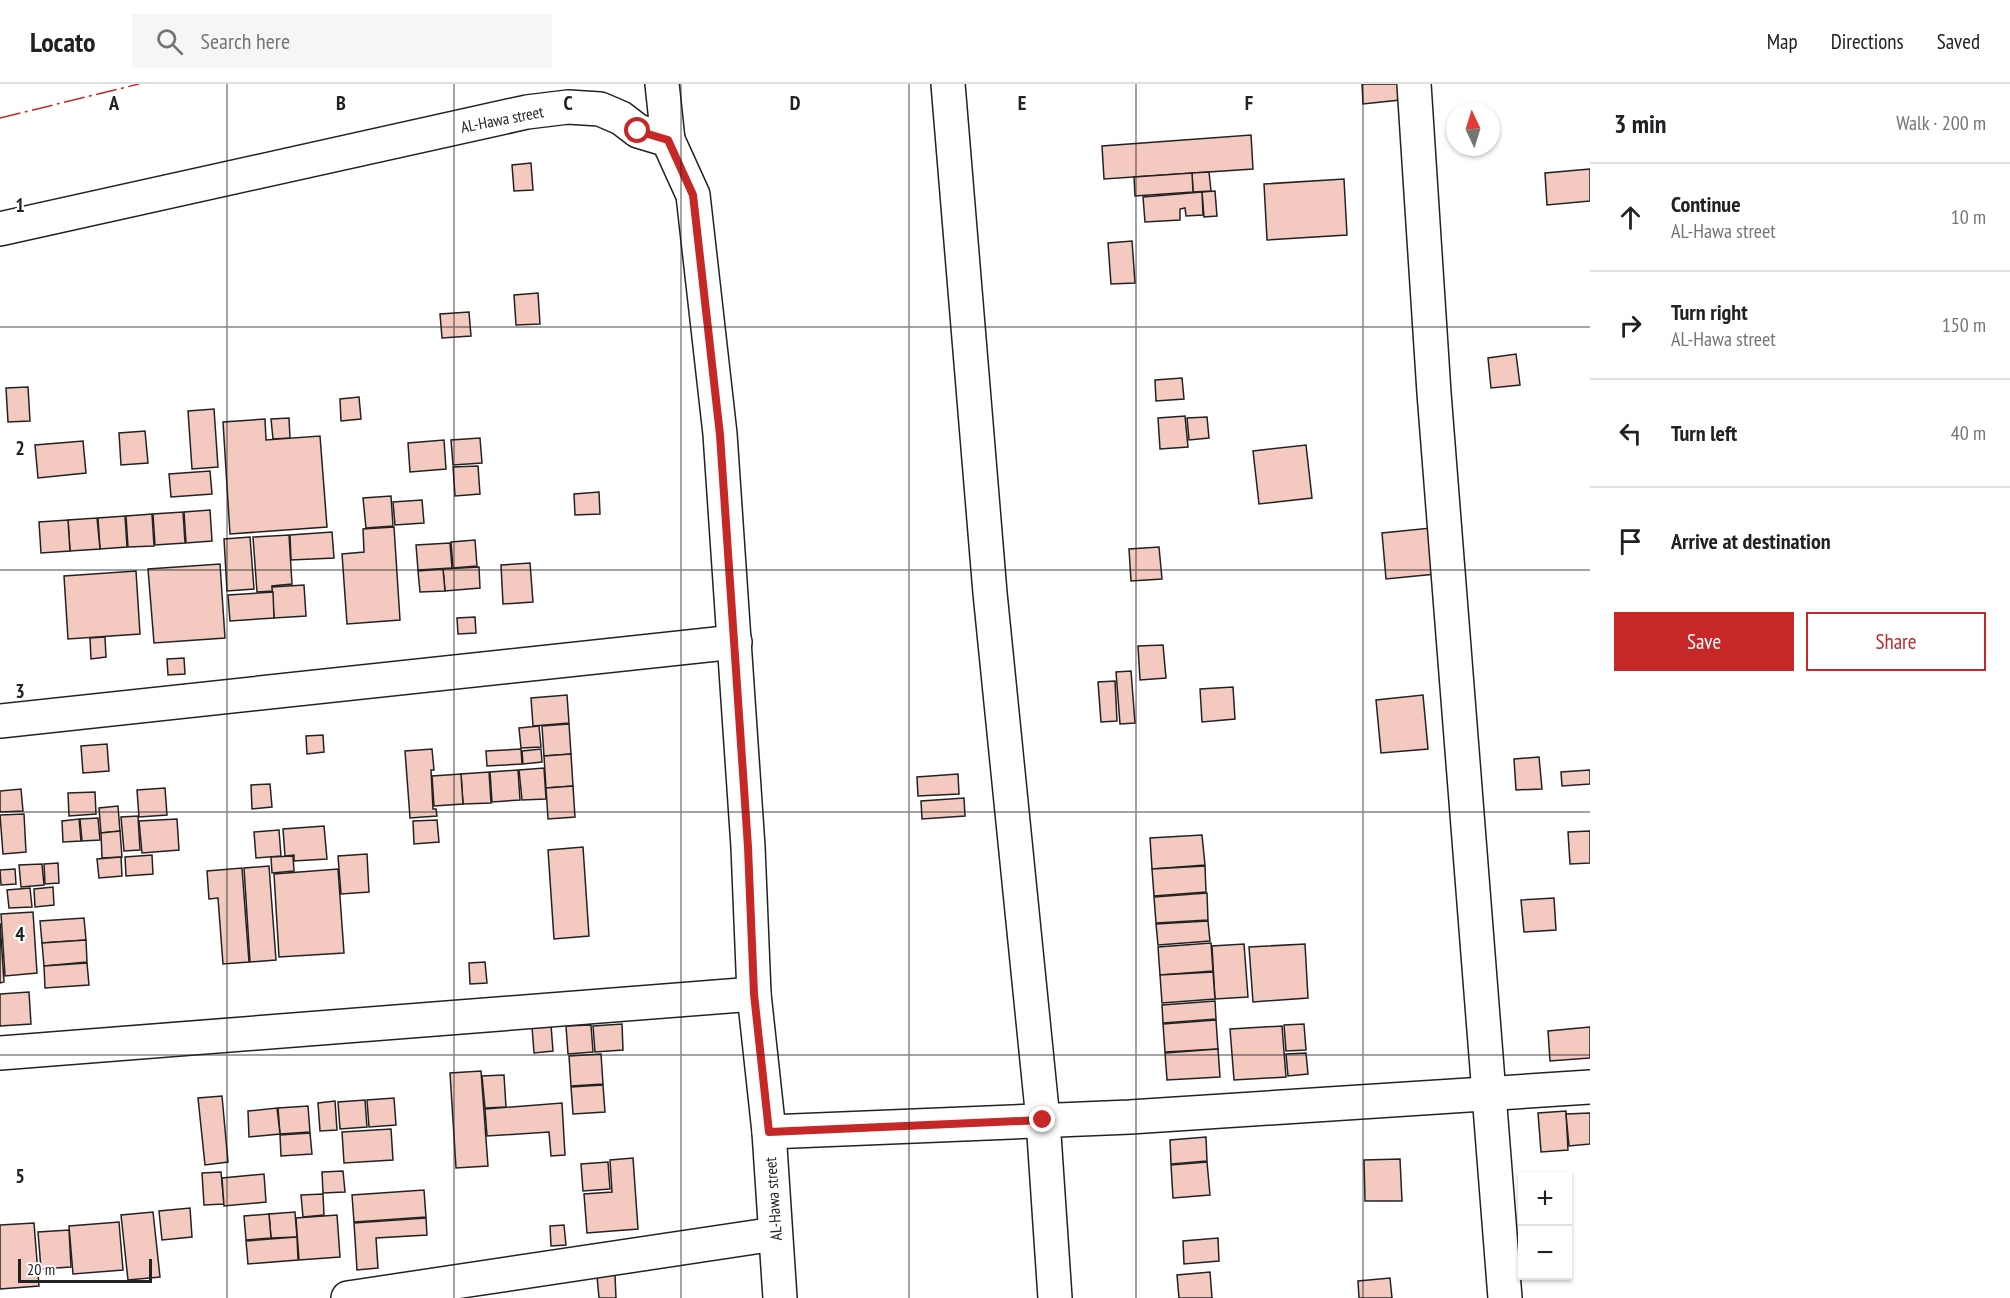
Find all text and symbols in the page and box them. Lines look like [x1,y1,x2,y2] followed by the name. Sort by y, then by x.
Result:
[132,14,552,68] search box
[30,23,96,60] text: Locato
[153,25,186,58] icon: search
[201,27,290,55] text: Search here
[1767,28,1798,55] text: Map
[1831,28,1904,55] text: Directions
[1937,28,1980,55] text: Saved
[108,90,120,116] text: A
[336,90,346,116] text: B
[563,90,573,116] text: C
[790,90,801,116] text: D
[1018,90,1026,116] text: E
[1245,90,1253,116] text: F
[459,101,546,137] street label: AL-Hawa street
[1446,102,1500,156] north arrow
[1614,107,1667,140] text: 3 min
[1896,110,1986,136] text: Walk · 200 m
[624,117,650,143] route start
[1671,190,1741,218] text: Continue
[15,192,25,218] text: 1
[1614,201,1647,234] icon: ahead
[1951,204,1986,230] text: 10 m
[1671,218,1776,244] text: AL-Hawa street
[1671,298,1748,326] text: Turn right
[1614,309,1647,342] icon: right
[1942,312,1986,338] text: 150 m
[1671,326,1776,352] text: AL-Hawa street
[1614,417,1647,450] icon: left
[1671,419,1737,447] text: Turn left
[1951,420,1986,446] text: 40 m
[15,435,25,461] text: 2
[1614,525,1647,558] icon: arrive
[1671,527,1831,555] text: Arrive at destination
[1614,612,1794,671] button: Save
[1806,612,1986,671] button: Share
[15,678,25,704] text: 3
[15,921,25,947] text: 4
[1029,1106,1055,1132] route end
[760,1156,786,1241] street label: AL-Hawa street
[15,1163,25,1189] text: 5
[1518,1172,1572,1280] map controls
[1518,1172,1572,1226] button: +
[1518,1226,1572,1280] button: −
[18,1256,152,1284] scale bar
[27,1259,55,1279] text: 20 m

